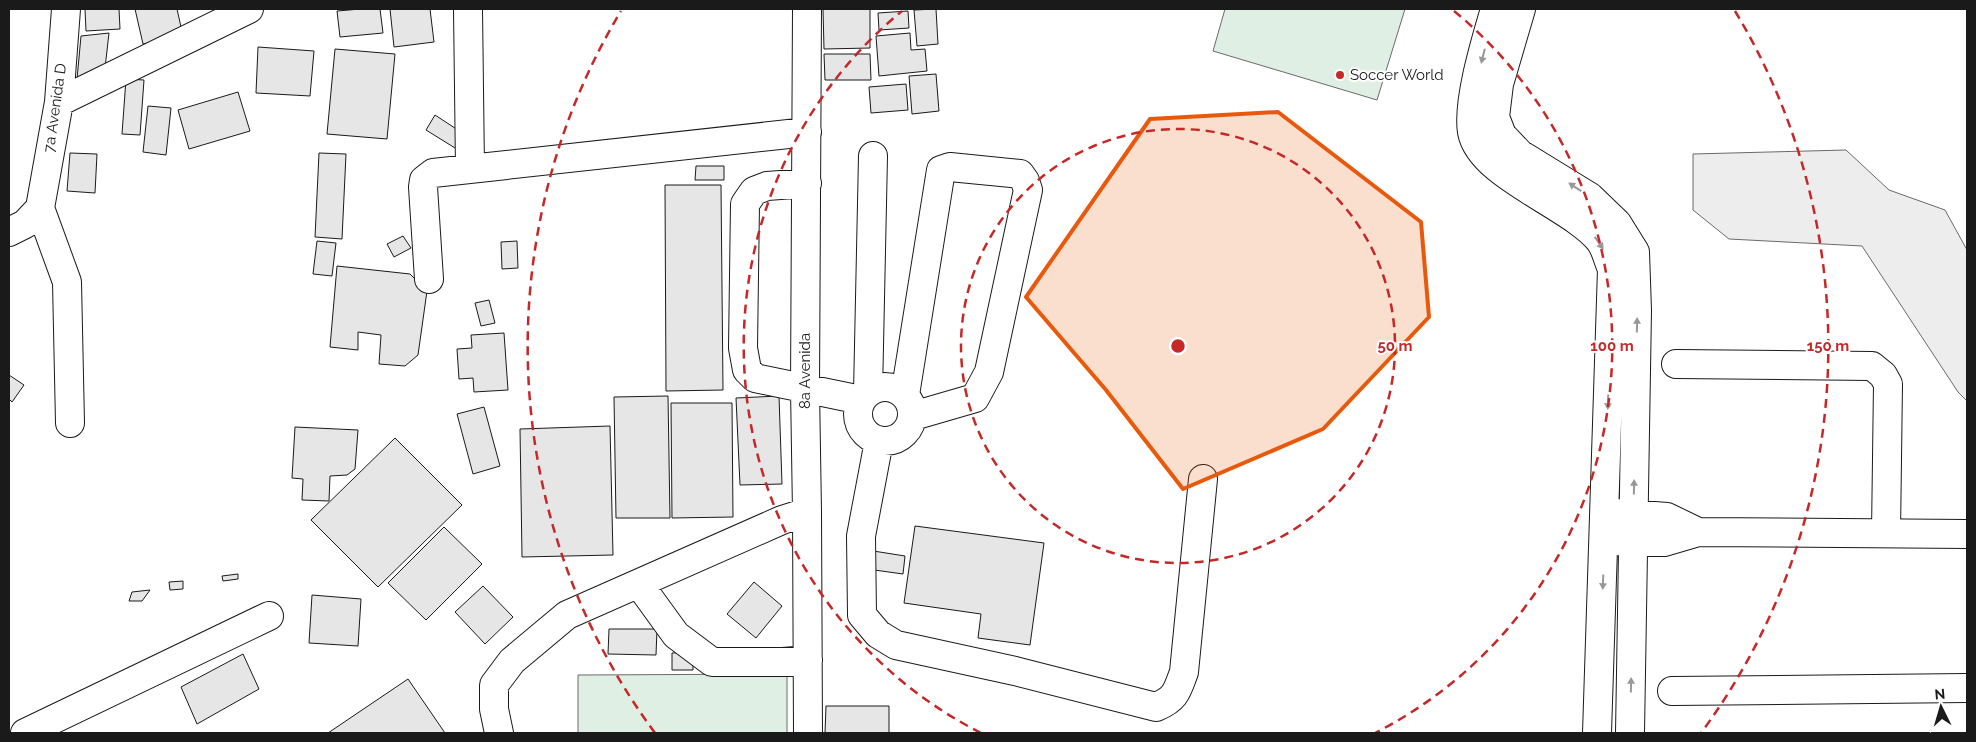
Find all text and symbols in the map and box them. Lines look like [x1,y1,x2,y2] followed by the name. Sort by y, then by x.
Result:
[1479,48,1487,63] one-way arrow
[40,62,70,154] street label: 7a Avenida D
[1350,66,1444,84] place label: Soccer World
[1334,69,1346,81] marker: Soccer World
[1569,182,1582,192] one-way arrow
[1594,236,1604,250] one-way arrow
[1633,316,1641,332] one-way arrow
[796,333,814,409] street label: 8a Avenida
[1169,337,1187,355] centre of rings
[1377,337,1413,355] text: 50 m
[1590,337,1634,355] text: 100 m
[1807,337,1849,355] text: 150 m
[1604,395,1612,411] one-way arrow
[1631,479,1639,495] one-way arrow
[1598,575,1606,591] one-way arrow
[1628,676,1636,692] one-way arrow
[1916,682,1966,732] north arrow
[1934,686,1946,702] text: N

